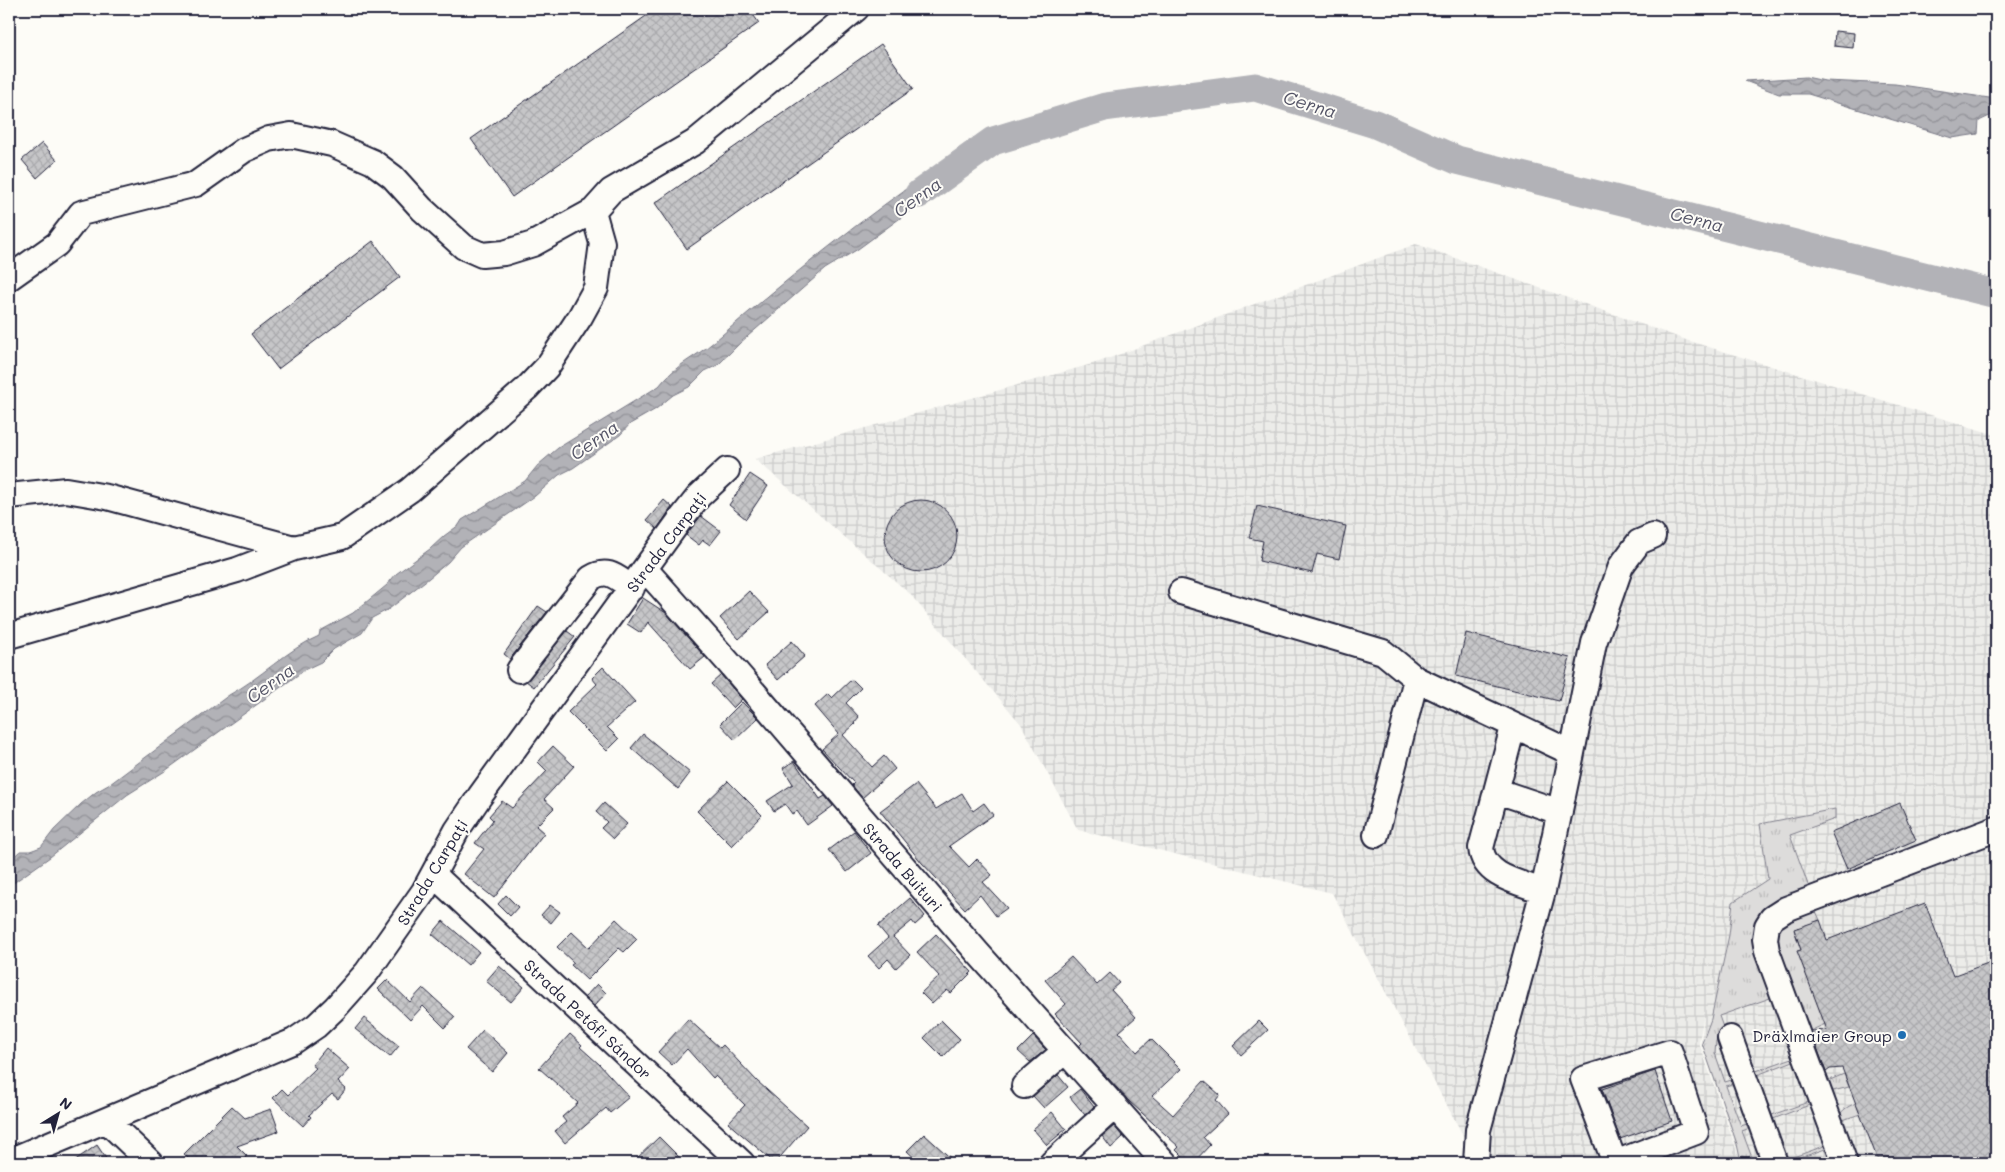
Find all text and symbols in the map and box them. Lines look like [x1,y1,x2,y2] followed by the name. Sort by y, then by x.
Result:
[1281,85,1339,123] water label: Cerna
[888,171,946,223] water label: Cerna
[1668,201,1726,237] water label: Cerna
[565,415,623,465] water label: Cerna
[621,488,711,597] street label: Strada Carpați
[241,657,299,709] water label: Cerna
[392,815,473,930] street label: Strada Carpați
[858,818,948,916] street label: Strada Buituri
[520,954,656,1084] street label: Strada Petőfi Sándor
[1752,1025,1892,1046] place label: Dräxlmaier Group
[1896,1029,1908,1041] marker: Dräxlmaier Group
[32,1090,82,1140] north arrow
[56,1092,76,1114] text: N

